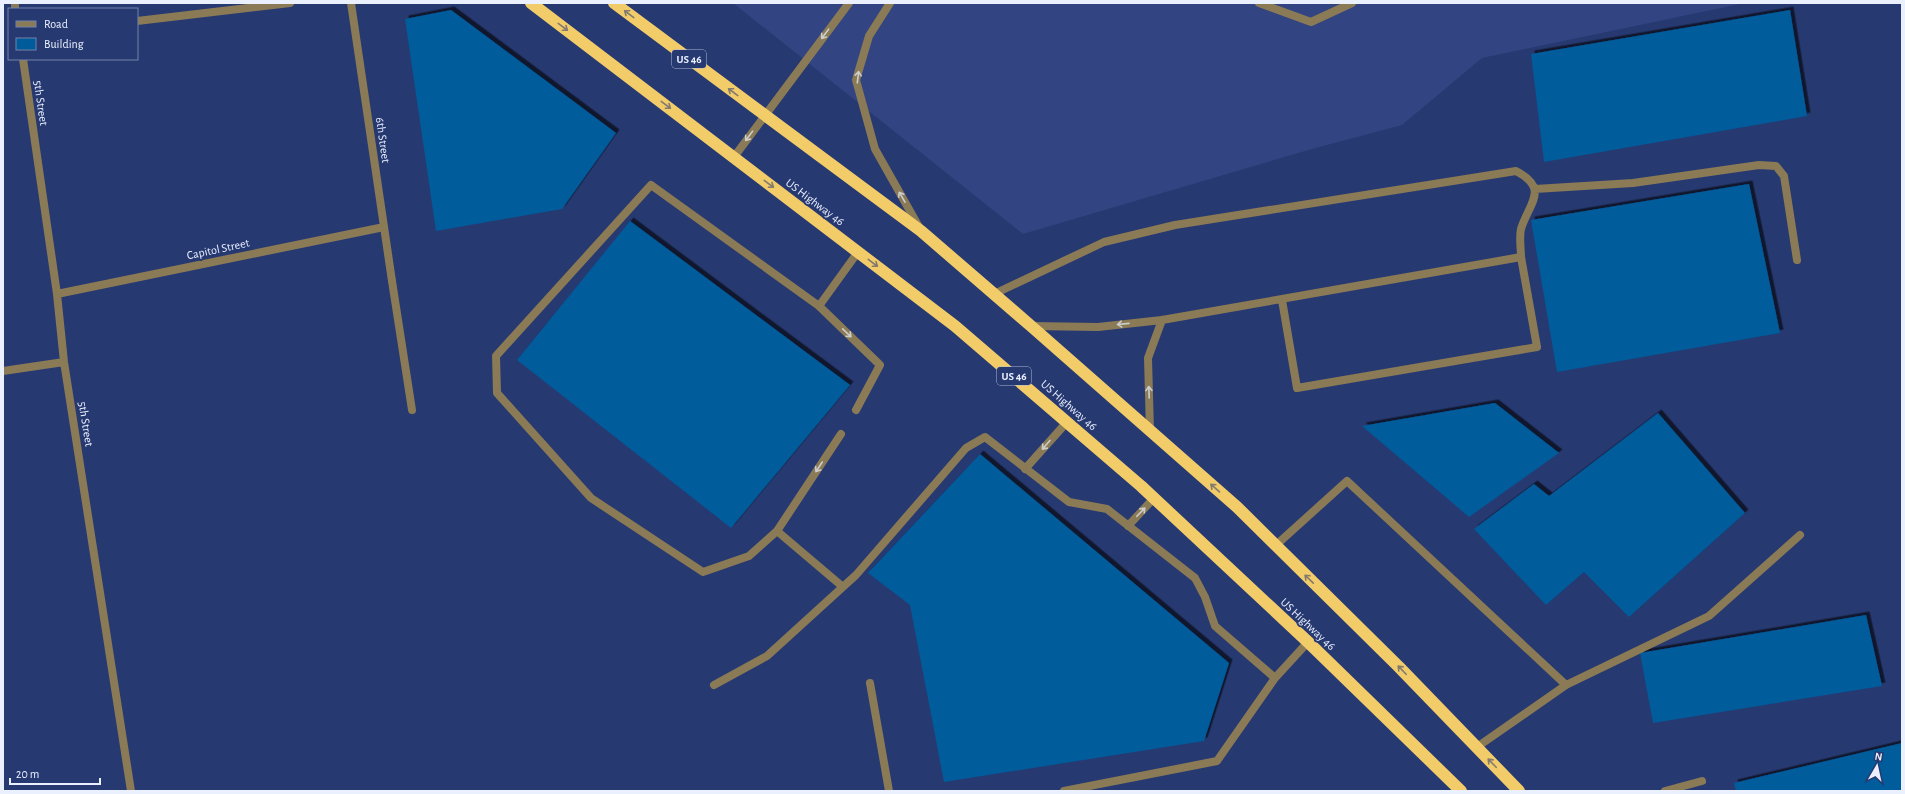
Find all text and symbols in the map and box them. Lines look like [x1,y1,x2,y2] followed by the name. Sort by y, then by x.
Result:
[8,8,138,60] legend
[624,10,635,19] one-way arrow
[44,18,68,30] text: Road
[557,22,568,31] one-way arrow
[821,29,830,40] one-way arrow
[44,38,84,50] text: Building
[672,50,706,68] road number: US 46
[854,71,862,84] one-way arrow
[32,80,50,126] street label: 5th Street
[728,88,739,97] one-way arrow
[660,101,671,110] one-way arrow
[374,116,392,164] street label: 6th Street
[745,131,753,142] one-way arrow
[783,176,847,229] street label: US Highway 46
[764,180,775,188] one-way arrow
[898,191,905,203] one-way arrow
[186,236,250,261] street label: Capitol Street
[867,259,878,267] one-way arrow
[1117,321,1130,328] one-way arrow
[842,328,852,338] one-way arrow
[997,367,1031,385] road number: US 46
[1038,378,1100,433] street label: US Highway 46
[1145,386,1153,399] one-way arrow
[77,401,95,447] street label: 5th Street
[1042,440,1051,450] one-way arrow
[815,461,823,473] one-way arrow
[1210,484,1221,493] one-way arrow
[1136,507,1146,517] one-way arrow
[1304,574,1314,584] one-way arrow
[1278,596,1338,653] street label: US Highway 46
[1397,665,1407,675] one-way arrow
[1857,746,1897,786] north arrow
[1874,751,1883,763] text: N
[1487,758,1497,768] one-way arrow
[10,760,100,786] scale bar
[16,768,39,780] text: 20 m

